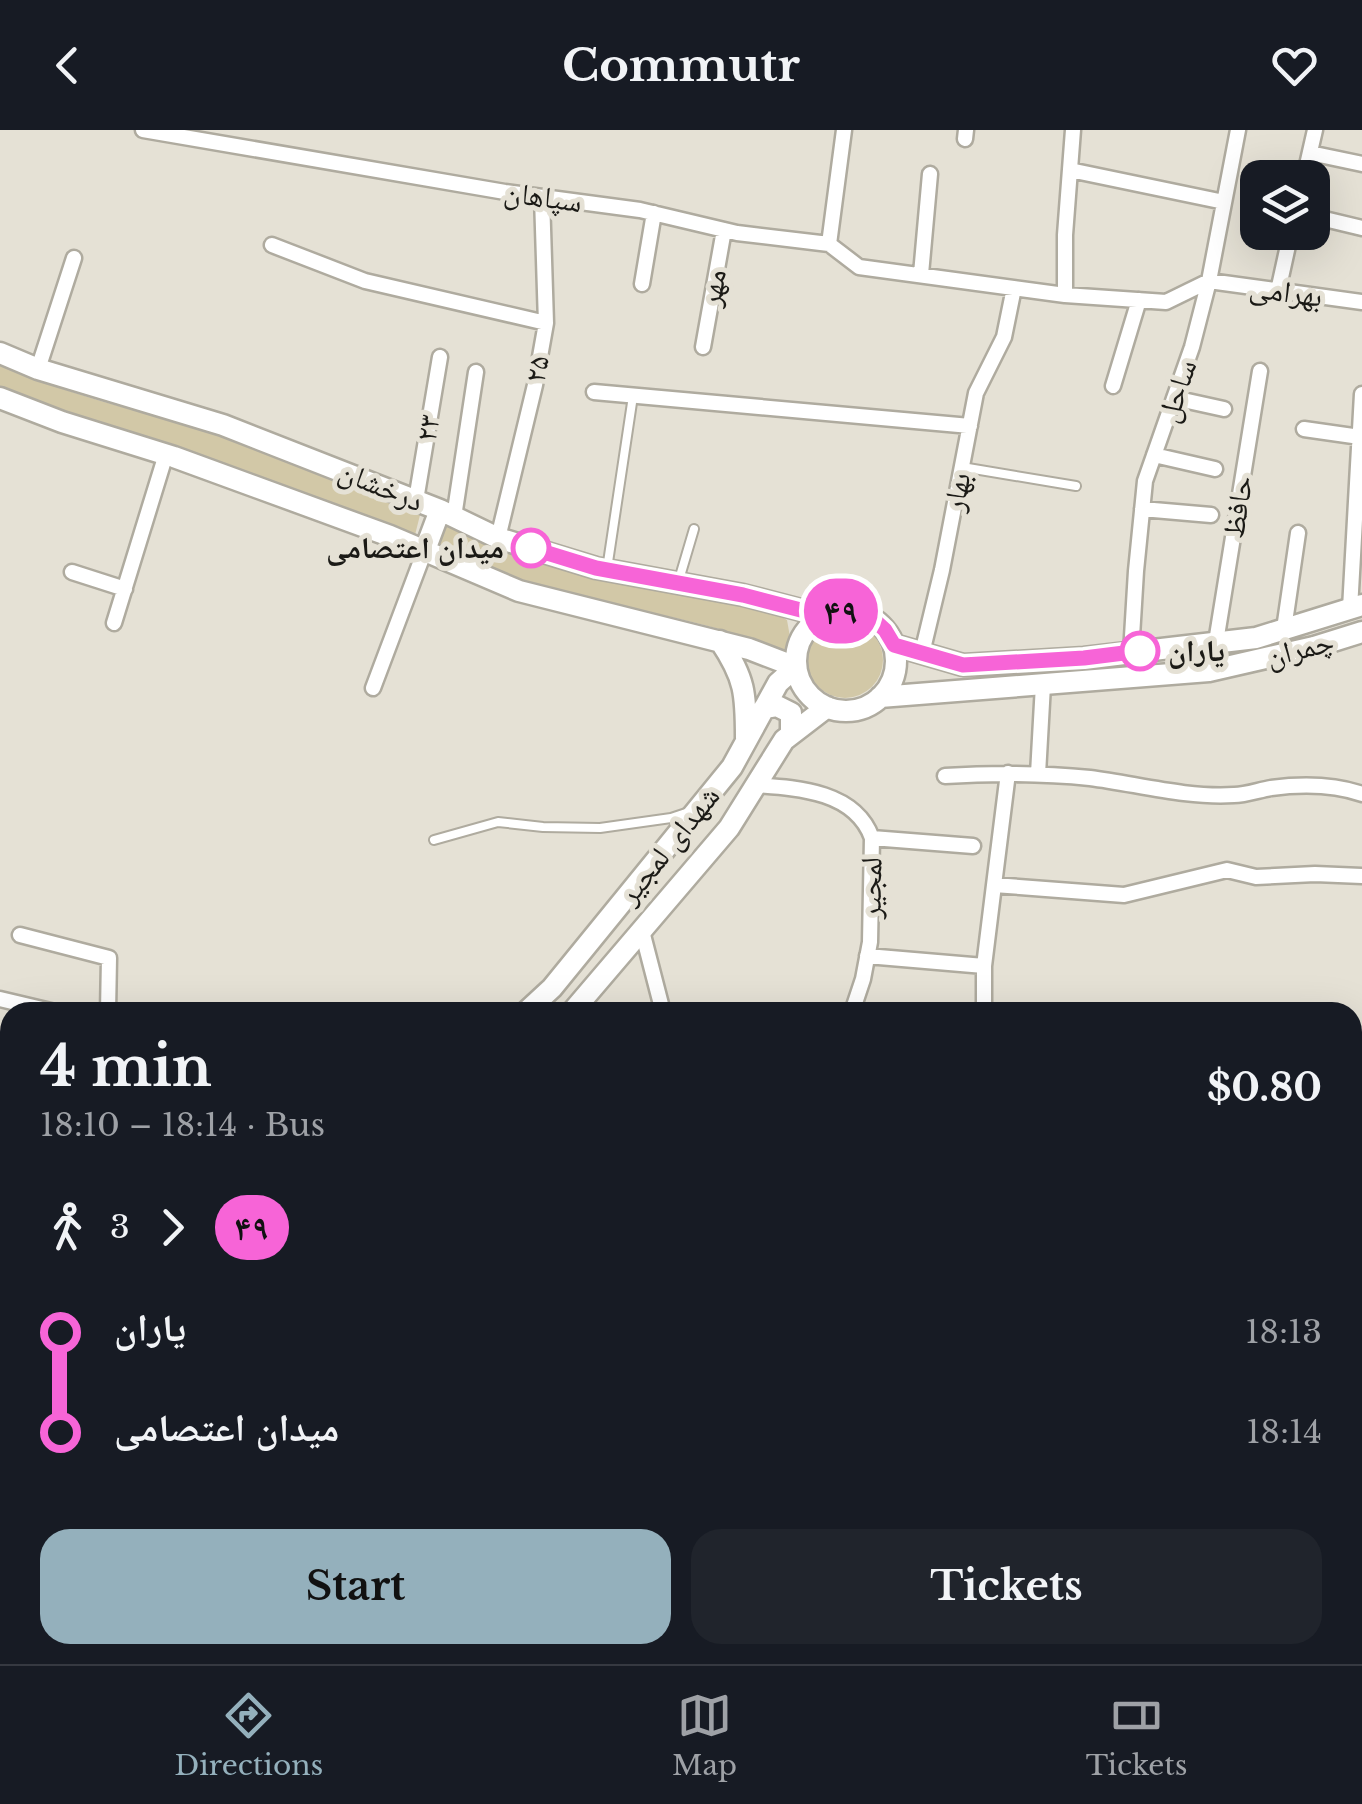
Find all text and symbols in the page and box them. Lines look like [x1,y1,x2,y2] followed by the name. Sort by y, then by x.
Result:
[562,37,800,93] text: Commutr
[40,38,95,93] icon: back
[1267,38,1322,93] icon: heart
[1240,160,1330,250] map controls
[1240,160,1330,250] button: layers
[502,173,585,221] street label: سپاهان
[691,266,734,310] street label: مهر
[1247,268,1325,315] street label: بهرامی
[516,352,557,386] street label: ۲۵
[1149,354,1204,427] street label: ساحل
[407,411,448,444] street label: ۲۳
[333,452,429,519] street label: درخشان
[934,469,978,515] street label: بهار
[1214,473,1261,541] street label: حافظ
[326,529,504,566] place label: میدان اعتصامی
[512,529,550,567] marker: میدان اعتصامی
[796,578,886,644] line badge: ۴۹
[824,590,858,633] text: ۴۹
[1262,622,1337,675] street label: چمران
[1121,632,1159,670] marker: یاران
[1168,632,1225,669] place label: یاران
[609,778,727,912] street label: شهدای لمجیر
[851,857,890,920] street label: لمجیر
[40,1033,212,1101] text: 4 min
[1207,1064,1322,1111] text: $0.80
[40,1105,325,1145] text: 18:10 – 18:14 · Bus
[40,1200,95,1255] icon: walk
[145,1200,200,1255] icon: forward
[235,1206,269,1249] text: ۴۹
[110,1207,130,1247] text: 3
[114,1304,186,1351] text: یاران
[1245,1312,1322,1352] text: 18:13
[114,1404,339,1451] text: میدان اعتصامی
[1246,1412,1322,1452] text: 18:14
[40,1529,671,1644] button: Start
[691,1529,1322,1644] button: Tickets
[174,1688,323,1783] tab: Directions
[672,1688,737,1783] tab: Map
[1086,1688,1188,1783] tab: Tickets

